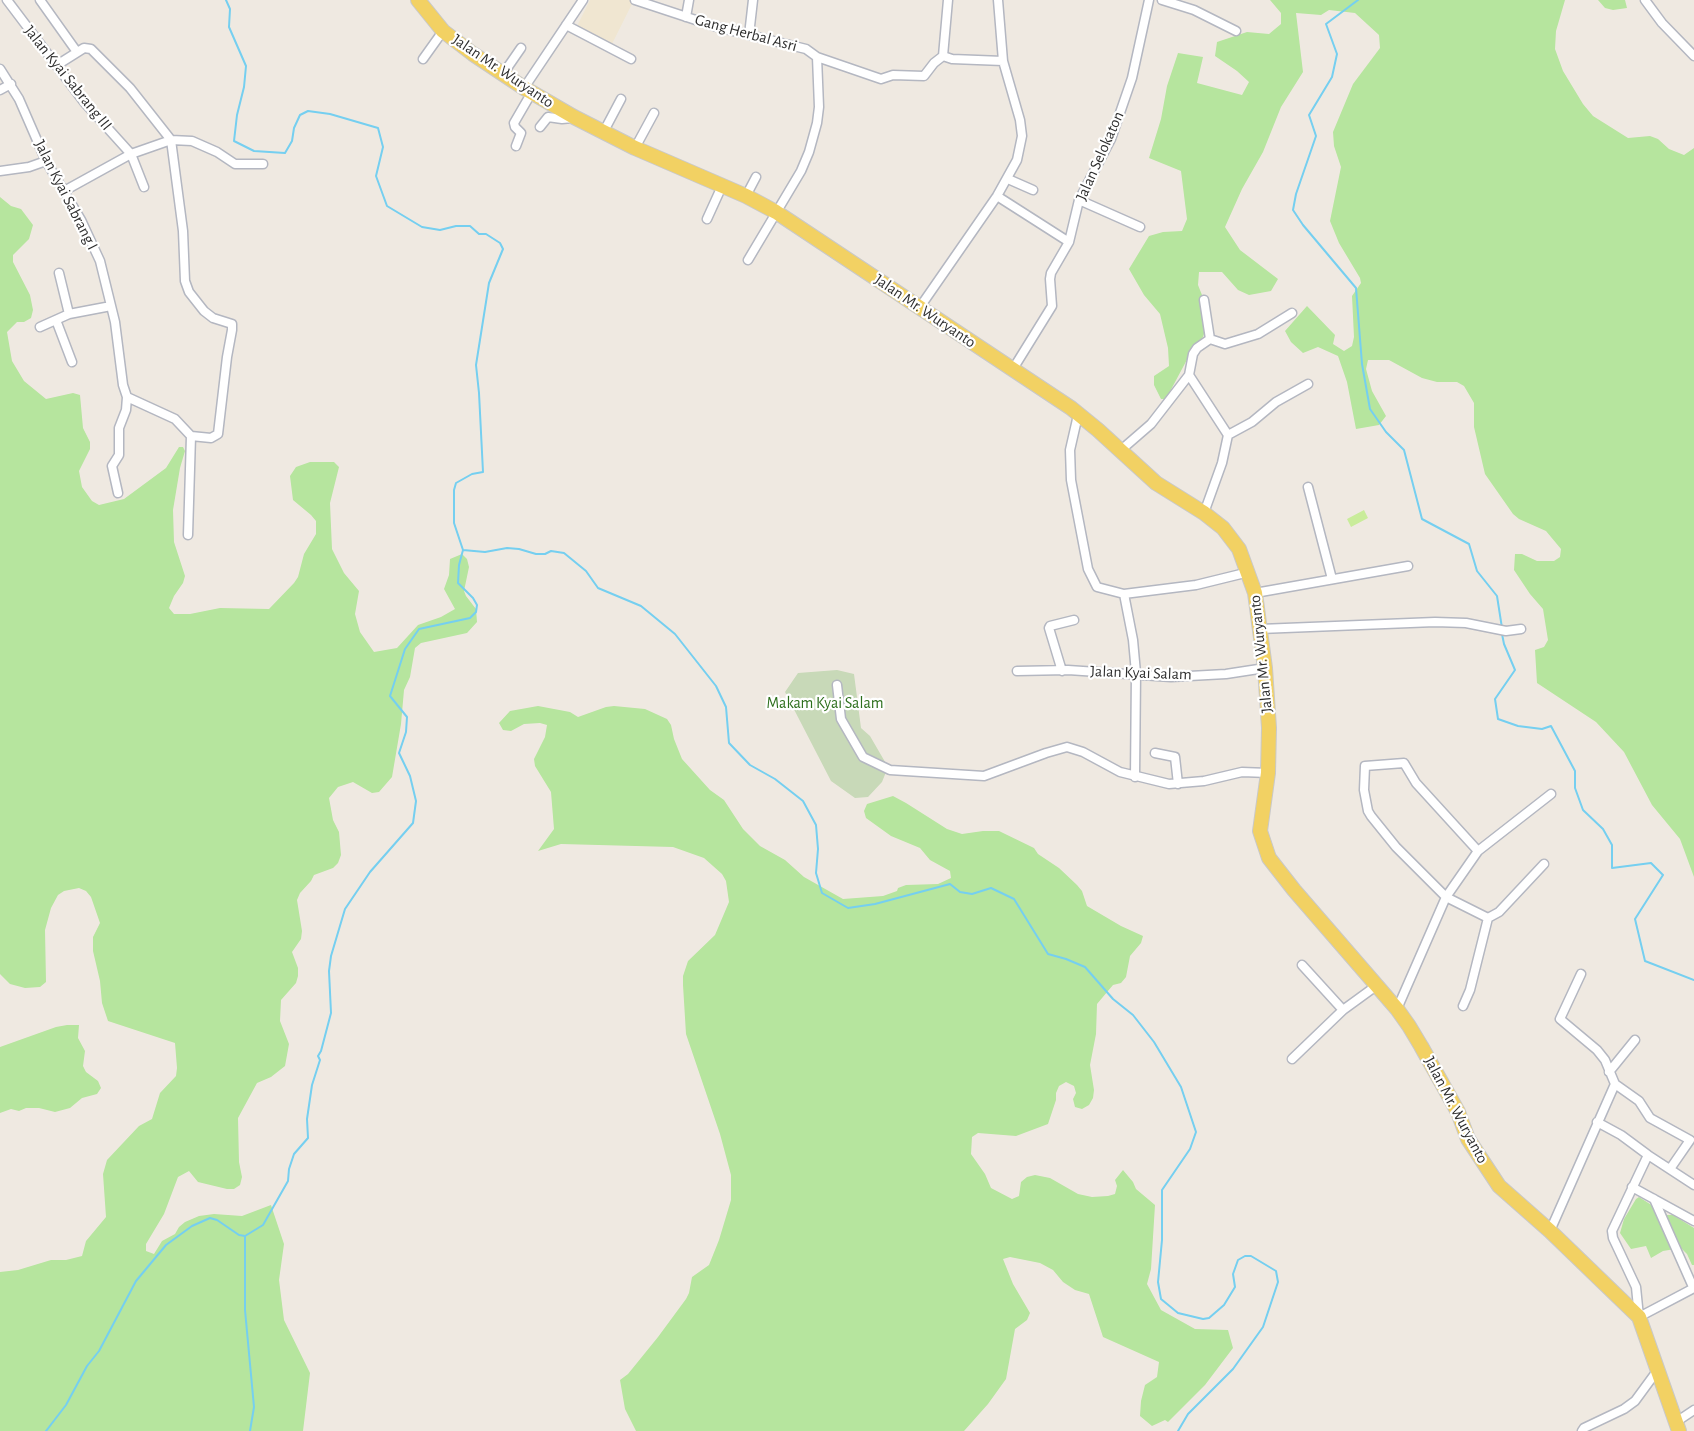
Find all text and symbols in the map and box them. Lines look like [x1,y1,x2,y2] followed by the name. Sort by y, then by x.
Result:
[693,10,799,56] street label: Gang Herbal Asri
[20,22,116,134] street label: Jalan Kyai Sabrang III
[449,30,557,112] street label: Jalan Mr. Wuryanto
[1072,108,1128,204] street label: Jalan Selokaton
[30,137,102,253] street label: Jalan Kyai Sabrang I
[871,270,979,352] street label: Jalan Mr. Wuryanto
[1245,594,1277,714] street label: Jalan Mr. Wuryanto
[1090,662,1192,684] street label: Jalan Kyai Salam
[767,693,883,713] park label: Makam Kyai Salam
[1420,1053,1492,1167] street label: Jalan Mr. Wuryanto

